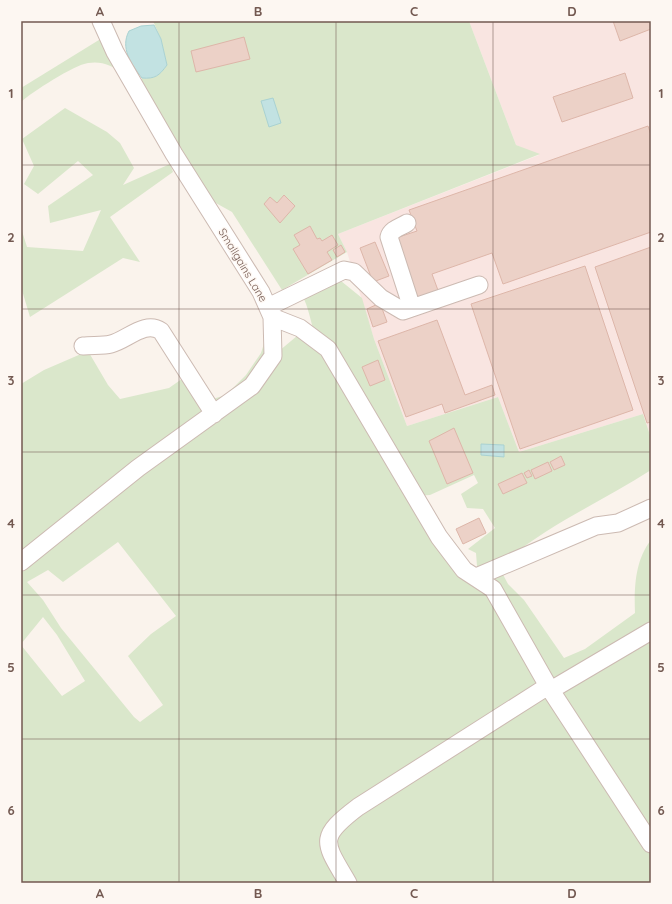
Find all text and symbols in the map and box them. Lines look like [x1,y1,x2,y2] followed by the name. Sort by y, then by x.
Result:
[96,3,105,19] text: A
[254,3,262,19] text: B
[410,3,418,19] text: C
[567,3,577,19] text: D
[8,85,14,101] text: 1
[658,85,664,101] text: 1
[216,226,270,304] street label: Smallgains Lane
[7,229,15,245] text: 2
[657,229,665,245] text: 2
[8,372,15,388] text: 3
[658,372,665,388] text: 3
[7,515,15,531] text: 4
[657,515,665,531] text: 4
[7,659,15,675] text: 5
[657,659,665,675] text: 5
[7,802,15,818] text: 6
[657,802,665,818] text: 6
[96,885,105,901] text: A
[254,885,262,901] text: B
[410,885,418,901] text: C
[567,885,577,901] text: D

